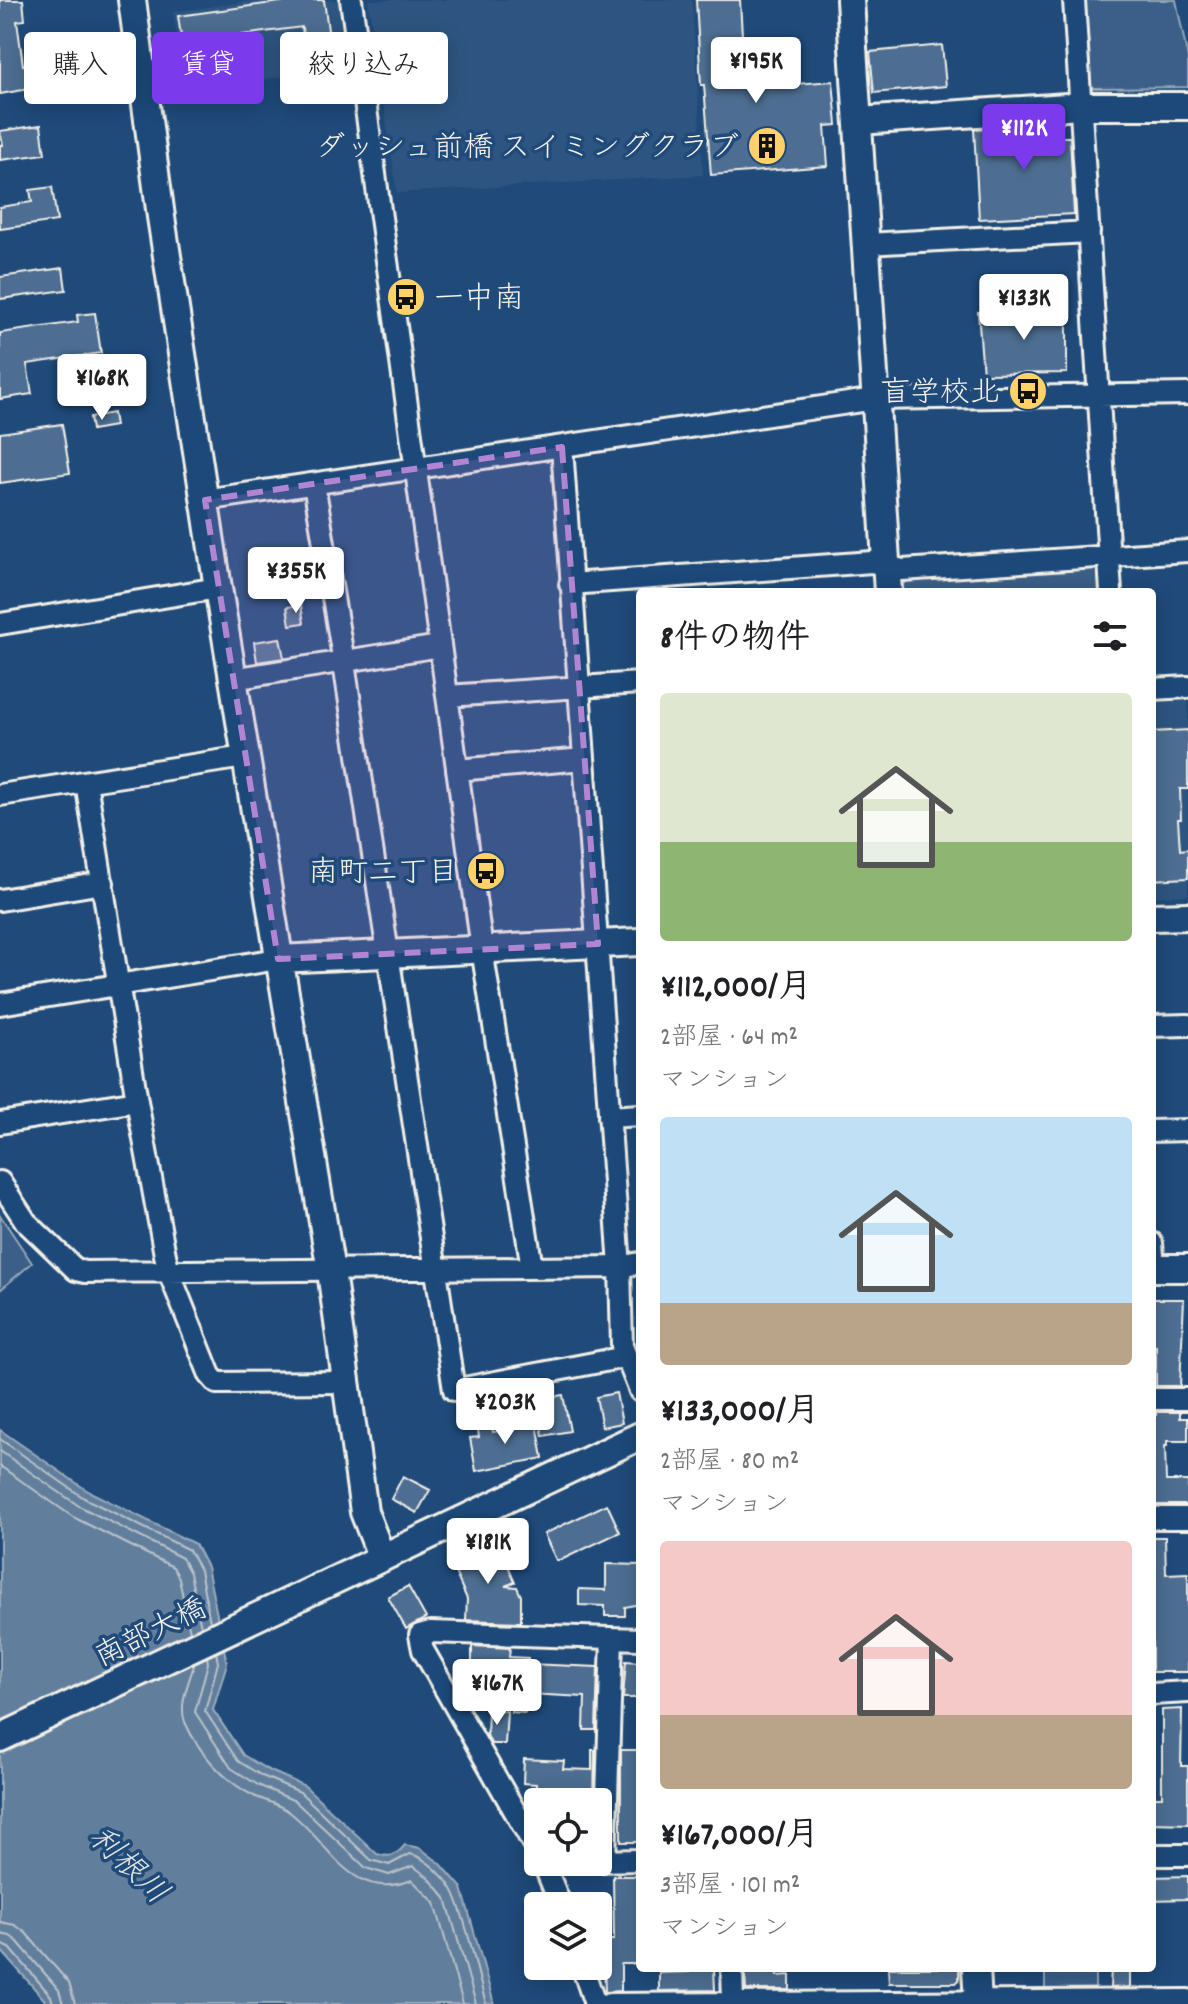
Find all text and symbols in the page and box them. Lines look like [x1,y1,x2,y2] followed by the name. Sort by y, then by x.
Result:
[24,32,136,104] chip: 購入
[152,32,264,104] chip: 賃貸
[280,32,448,104] chip: 絞り込み
[700,37,812,105] pin: ¥195K
[729,44,783,81] text: ¥195K
[968,104,1080,172] pin: ¥112K
[1000,111,1048,148] text: ¥112K
[746,125,788,167] building icon: ダッシュ前橋 スイミングクラブ
[315,129,739,172] place label: ダッシュ前橋 スイミングクラブ
[968,274,1080,342] pin: ¥133K
[385,276,427,318] bus stop icon: 一中南
[434,280,524,323] place label: 一中南
[997,281,1051,318] text: ¥133K
[46,354,158,422] pin: ¥168K
[75,361,129,398] text: ¥168K
[1007,370,1049,412] bus stop icon: 盲学校北
[880,374,1000,417] place label: 盲学校北
[240,547,352,615] pin: ¥355K
[266,554,326,591] text: ¥355K
[1088,614,1132,658] icon: filters
[660,616,810,665] text: 8件の物件
[824,745,968,889] icon: home
[465,850,507,892] bus stop icon: 南町二丁目
[308,854,458,897] place label: 南町二丁目
[660,965,812,1014] text: ¥112,000/月
[660,1020,798,1057] text: 2部屋 · 64 m²
[660,1063,789,1100] text: マンション
[824,1169,968,1313] icon: home
[449,1378,561,1446] pin: ¥203K
[474,1385,536,1422] text: ¥203K
[660,1389,820,1438] text: ¥133,000/月
[660,1444,799,1481] text: 2部屋 · 80 m²
[660,1487,789,1524] text: マンション
[432,1518,544,1586] pin: ¥181K
[465,1525,511,1562] text: ¥181K
[89,1589,215,1681] street label: 南部大橋
[824,1593,968,1737] icon: home
[441,1659,553,1727] pin: ¥167K
[471,1666,524,1703] text: ¥167K
[524,1788,612,1980] map controls
[524,1788,612,1876] button: locate
[660,1813,819,1862] text: ¥167,000/月
[76,1818,177,1917] water label: 利根川
[660,1868,800,1905] text: 3部屋 · 101 m²
[524,1892,612,1980] button: layers
[660,1911,789,1948] text: マンション

